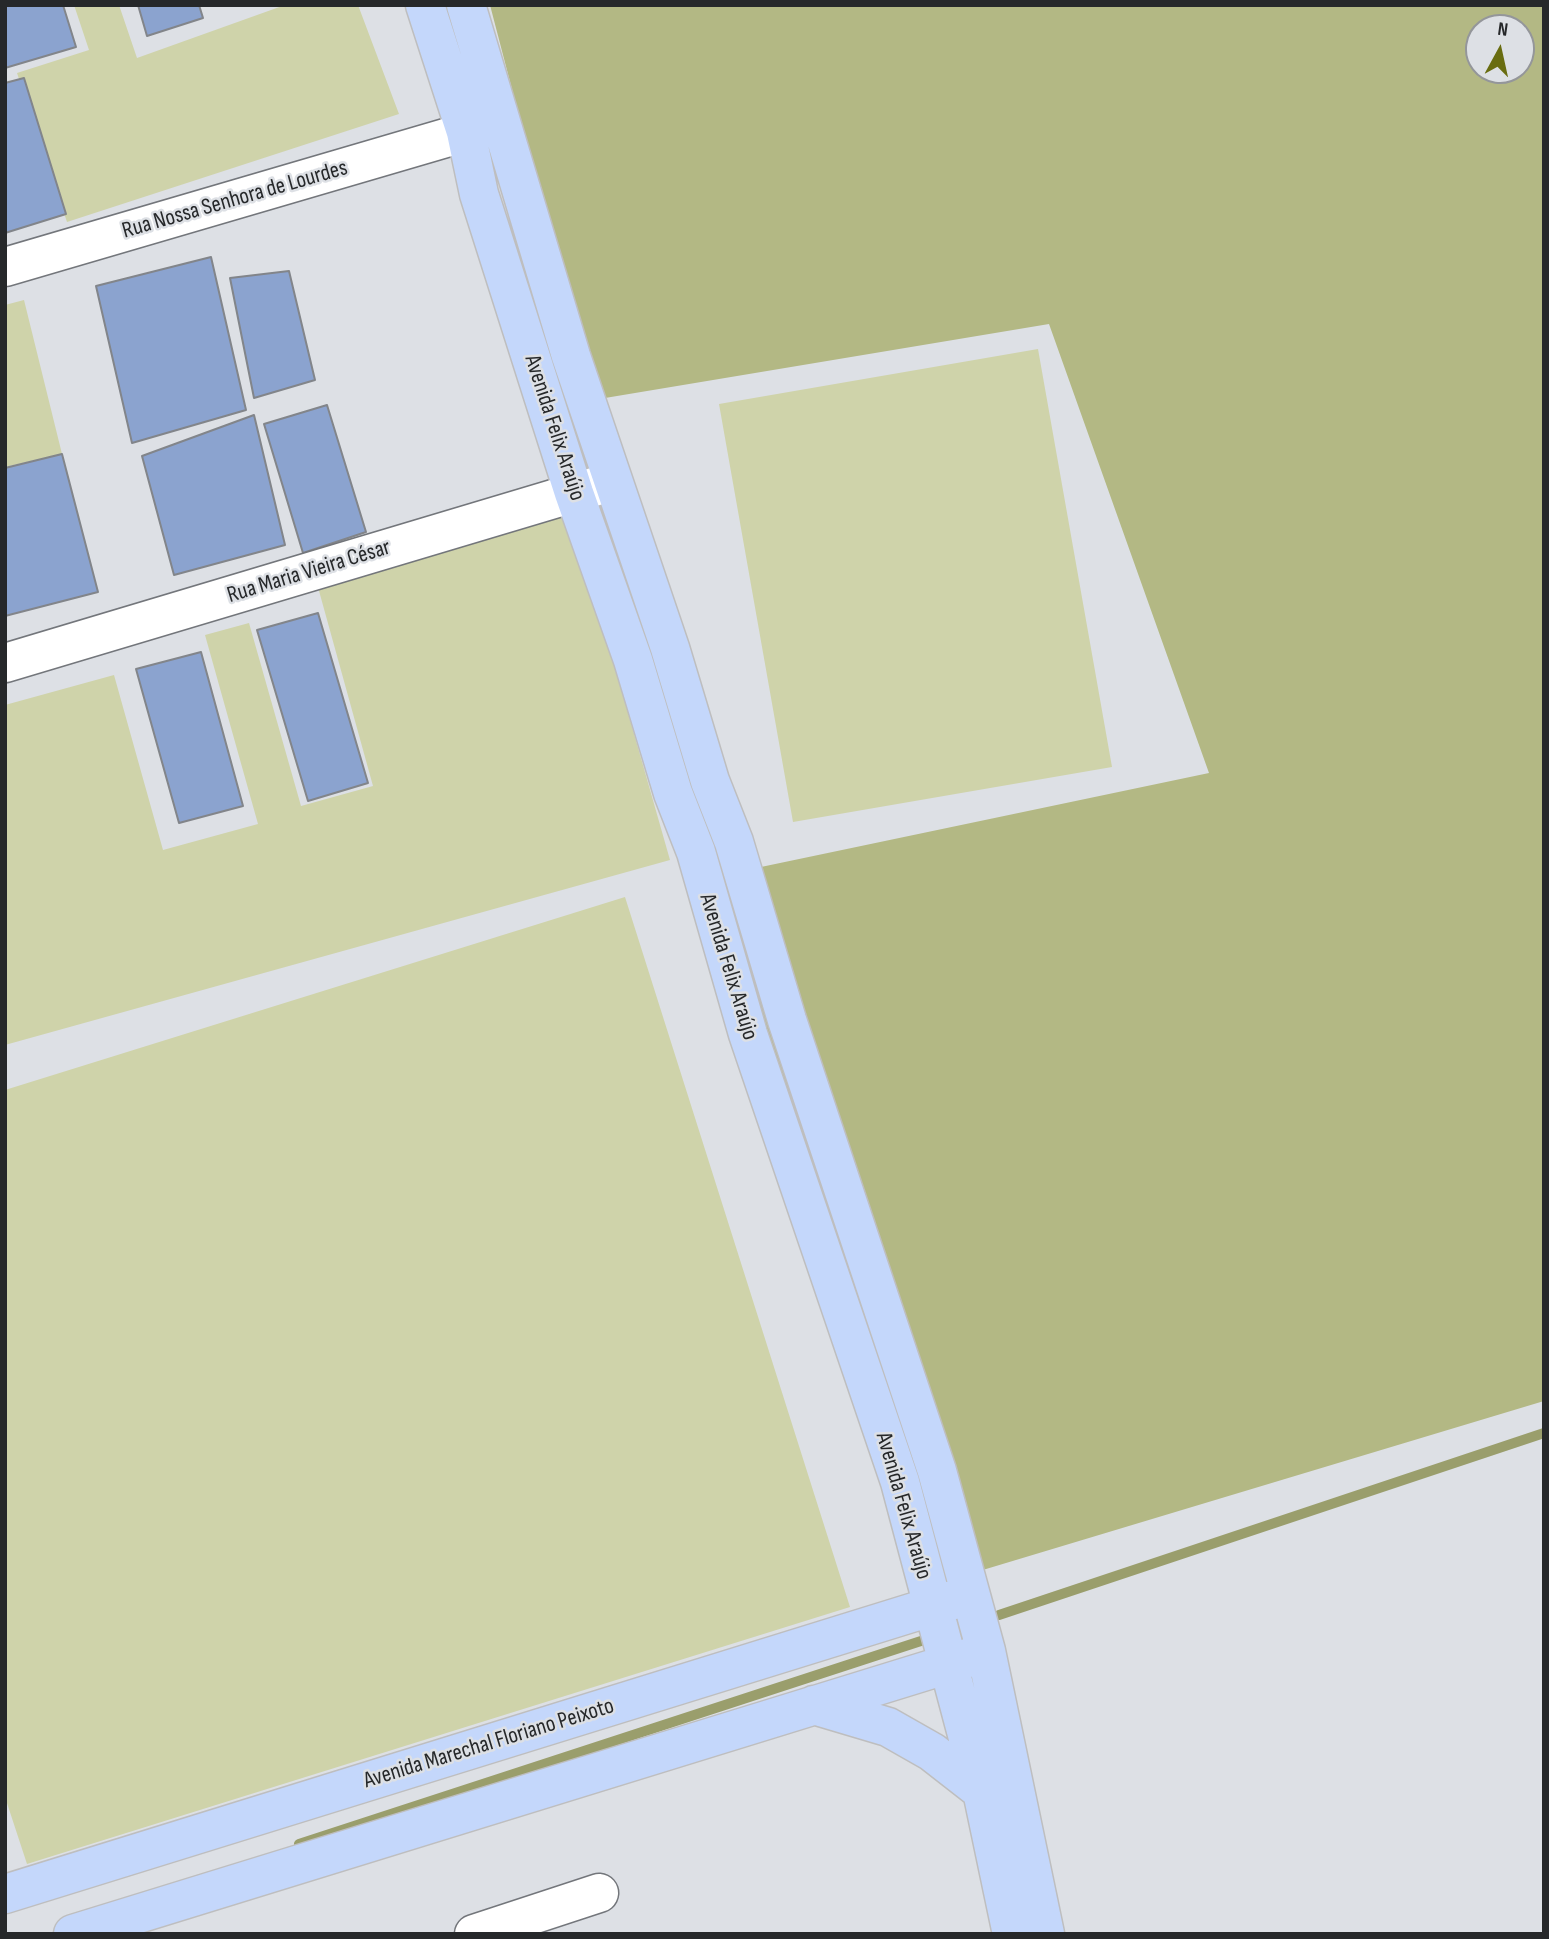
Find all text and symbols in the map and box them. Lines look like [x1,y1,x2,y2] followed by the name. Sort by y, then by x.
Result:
[1465,14,1535,84] north arrow
[1496,18,1509,42] text: N
[119,155,351,245] street label: Rua Nossa Senhora de Lourdes
[517,352,591,504] street label: Avenida Felix Araújo
[224,534,394,610] street label: Rua Maria Vieira César
[693,891,763,1043] street label: Avenida Felix Araújo
[869,1429,937,1583] street label: Avenida Felix Araújo
[360,1693,618,1795] street label: Avenida Marechal Floriano Peixoto

